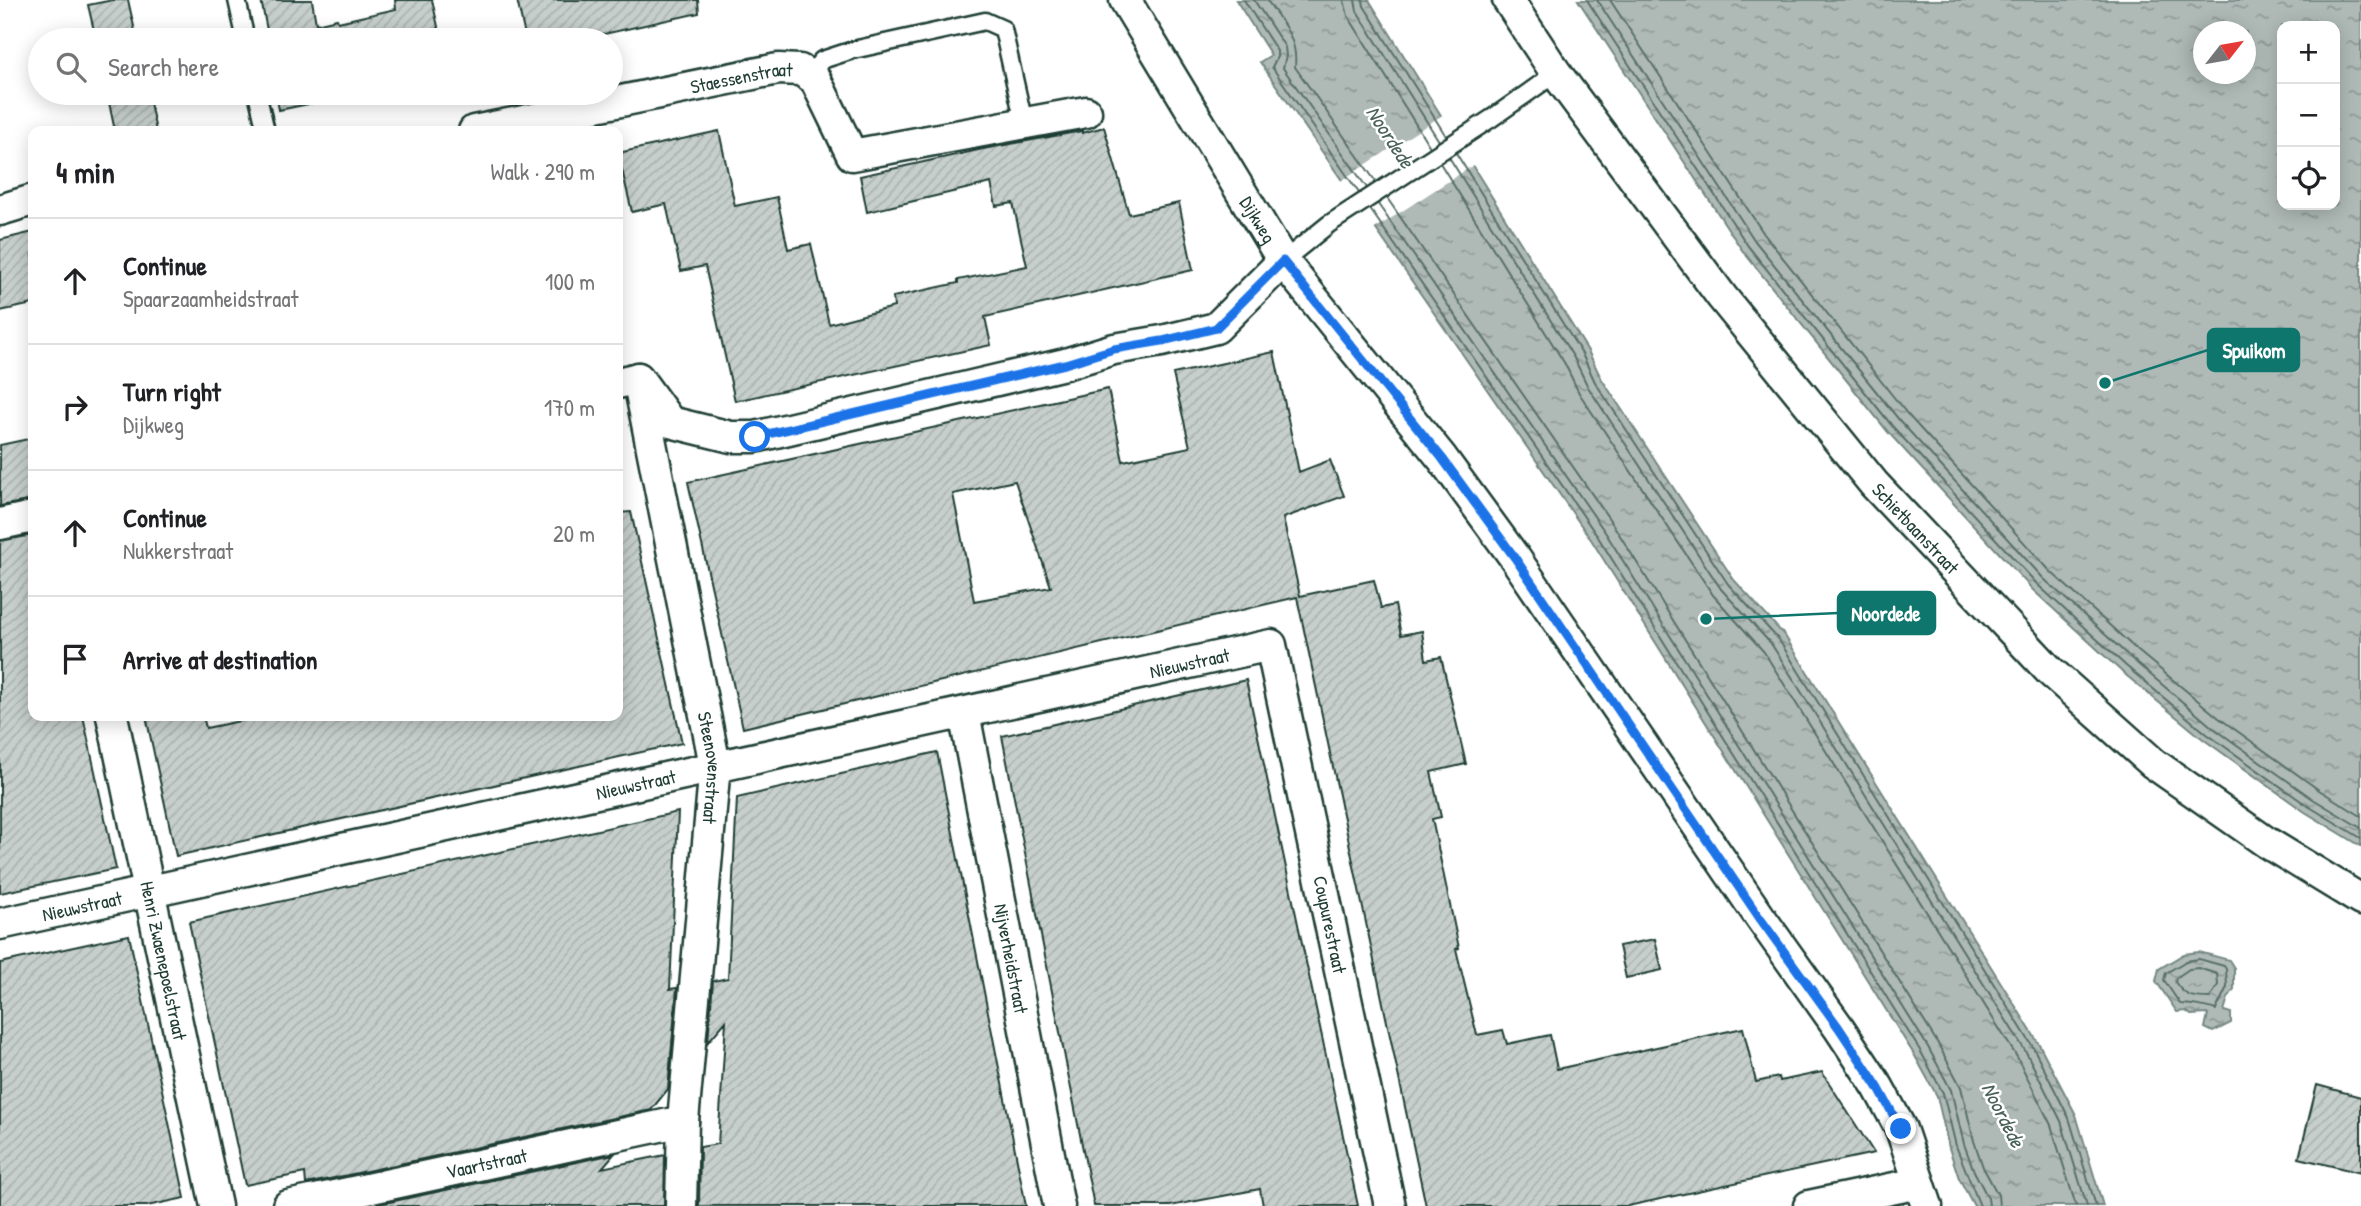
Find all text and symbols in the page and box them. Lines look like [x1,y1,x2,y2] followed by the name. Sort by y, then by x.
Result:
[2193,21,2256,84] north arrow
[2277,21,2340,210] map controls
[2277,21,2340,84] button: +
[28,28,623,105] search box
[52,48,90,86] icon: search
[108,49,219,84] text: Search here
[688,56,794,100] street label: Staessenstraat
[2277,84,2340,147] button: −
[1359,100,1422,175] water label: Noordede
[2277,147,2340,210] button: locate
[56,152,115,192] text: 4 min
[491,156,595,187] text: Walk · 290 m
[1234,192,1282,248] street label: Dijkweg
[123,248,207,283] text: Continue
[56,262,94,300] icon: ahead
[545,266,595,297] text: 100 m
[123,283,298,314] text: Spaarzaamheidstraat
[2208,329,2299,371] callout: Spuikom
[2222,336,2286,366] text: Spuikom
[123,374,221,409] text: Turn right
[56,388,94,426] icon: right
[544,392,595,423] text: 170 m
[123,409,184,440] text: Dijkweg
[739,421,770,452] route start
[1866,477,1965,580] street label: Schietbaanstraat
[123,500,207,535] text: Continue
[56,514,94,552] icon: ahead
[553,518,595,549] text: 20 m
[123,535,233,566] text: Nukkerstraat
[1838,592,1935,634] callout: Noordede
[1851,599,1921,628] text: Noordede
[56,640,94,678] icon: arrive
[1147,641,1232,684] street label: Nieuwstraat
[123,642,318,677] text: Arrive at destination
[692,709,728,825] street label: Steenovenstraat
[594,763,679,806] street label: Nieuwstraat
[1307,873,1353,976] street label: Coupurestraat
[134,879,194,1043] street label: Henri Zwaenepoelstraat
[40,885,125,927] street label: Nieuwstraat
[988,901,1035,1016] street label: Nijverheidstraat
[1975,1077,2033,1154] water label: Noordede
[1885,1113,1916,1144] route end
[444,1142,530,1185] street label: Vaartstraat

